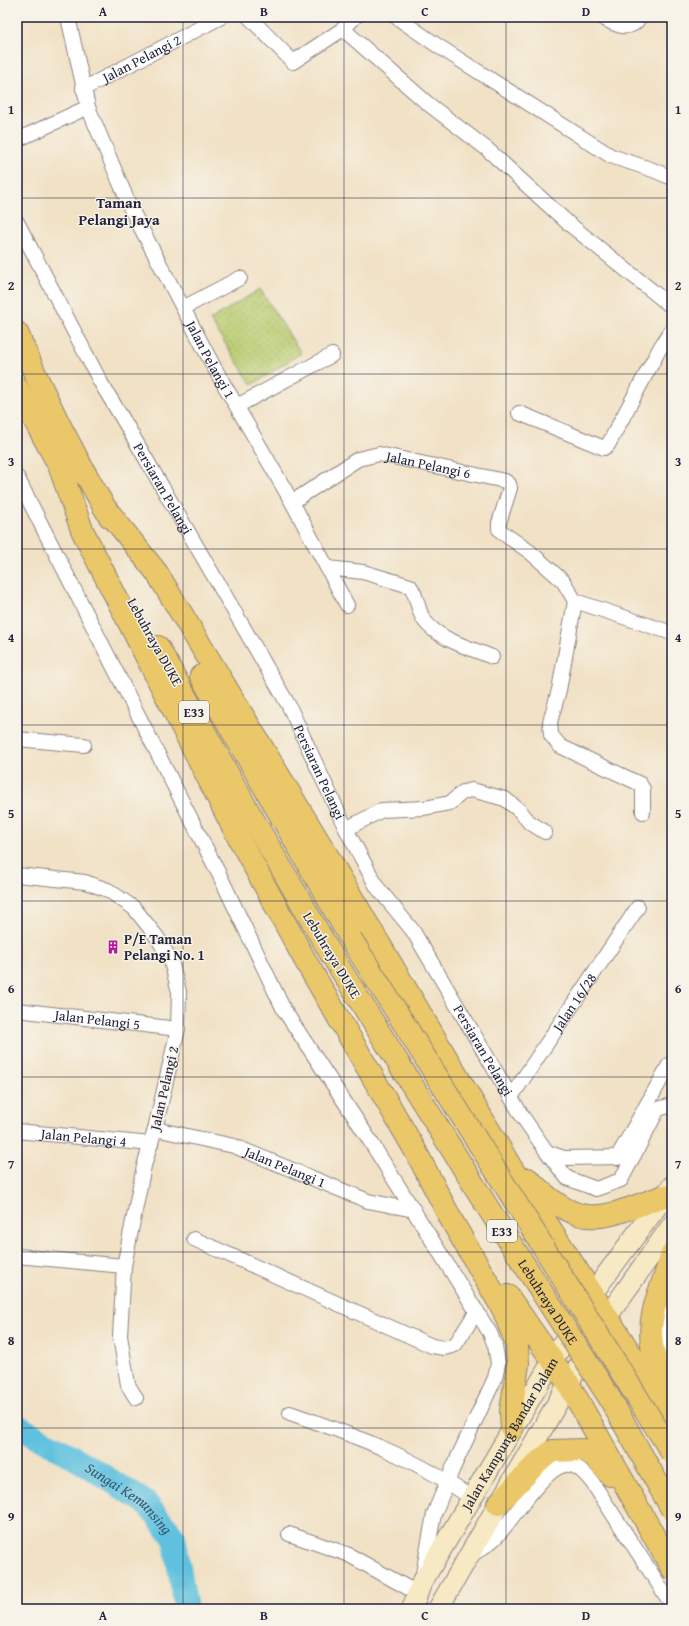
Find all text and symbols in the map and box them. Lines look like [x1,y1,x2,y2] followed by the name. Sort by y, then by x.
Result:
[99,2,108,21] text: A
[260,2,268,21] text: B
[421,2,429,21] text: C
[582,2,590,21] text: D
[97,30,184,88] street label: Jalan Pelangi 2
[8,100,14,119] text: 1
[675,100,681,119] text: 1
[78,192,160,230] district label: Taman Pelangi Jaya
[8,276,15,295] text: 2
[675,276,682,295] text: 2
[180,315,240,402] street label: Jalan Pelangi 1
[129,439,197,538] street label: Persiaran Pelangi
[382,445,473,483] street label: Jalan Pelangi 6
[8,452,14,471] text: 3
[675,452,681,471] text: 3
[123,594,187,690] street label: Lebuhraya DUKE
[8,628,15,647] text: 4
[675,628,682,647] text: 4
[179,701,209,723] road number: E33
[289,721,350,823] street label: Persiaran Pelangi
[8,804,15,823] text: 5
[675,804,682,823] text: 5
[298,908,366,1002] street label: Lebuhraya DUKE
[124,929,205,965] place label: P/E Taman Pelangi No. 1
[105,939,121,955] building icon: P/E Taman Pelangi No. 1
[547,969,601,1037] street label: Jalan 16/28
[8,979,15,998] text: 6
[675,979,682,998] text: 6
[449,1001,518,1100] street label: Persiaran Pelangi
[52,1004,141,1034] street label: Jalan Pelangi 5
[144,1044,183,1134] street label: Jalan Pelangi 2
[38,1123,128,1152] street label: Jalan Pelangi 4
[240,1141,329,1193] street label: Jalan Pelangi 1
[8,1155,15,1174] text: 7
[675,1155,682,1174] text: 7
[487,1220,517,1242] road number: E33
[513,1255,583,1348] street label: Lebuhraya DUKE
[8,1331,15,1350] text: 8
[675,1331,682,1350] text: 8
[456,1353,563,1516] street label: Jalan Kampung Bandar Dalam
[82,1457,178,1539] water label: Sungai Kemunsing
[8,1507,15,1526] text: 9
[675,1507,682,1526] text: 9
[99,1606,108,1625] text: A
[260,1606,268,1625] text: B
[421,1606,429,1625] text: C
[582,1606,590,1625] text: D

